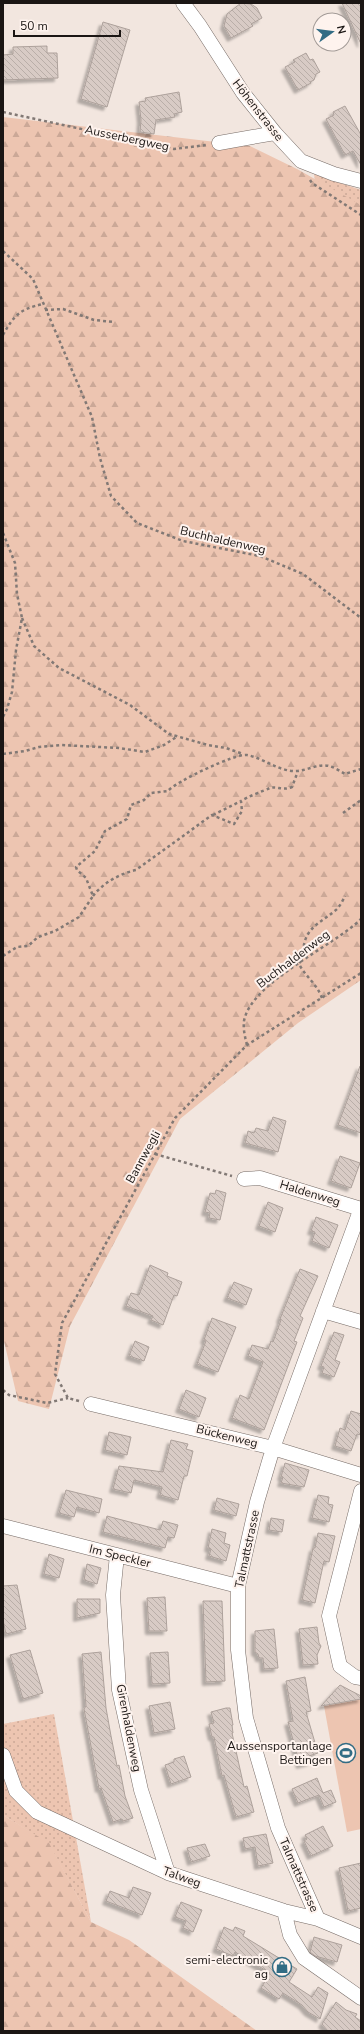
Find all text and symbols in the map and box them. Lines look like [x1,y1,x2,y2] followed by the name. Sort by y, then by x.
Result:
[14,12,120,38] scale bar
[312,12,352,52] north arrow
[20,18,48,34] text: 50 m
[333,24,349,36] text: N
[229,76,287,144] street label: Höhenstrasse
[83,121,171,155] street label: Ausserbergweg
[179,522,267,558] street label: Buchhaldenweg
[253,926,333,992] street label: Buchhaldenweg
[122,1128,164,1186] street label: Bannwegli
[278,1176,342,1210] street label: Haldenweg
[195,1421,259,1451] street label: Bückenweg
[231,1508,263,1590] street label: Talmattstrasse
[88,1541,153,1572] street label: Im Speckler
[113,1683,145,1773] street label: Girenhaldenweg
[227,1738,332,1768] place label: Aussensportanlage Bettingen
[335,1742,357,1764] sports icon: Aussensportanlage Bettingen
[276,1835,322,1915] street label: Talmattstrasse
[161,1863,203,1891] street label: Talweg
[185,1952,268,1982] place label: semi-electronic ag
[271,1956,293,1978] shop icon: semi-electronic ag

